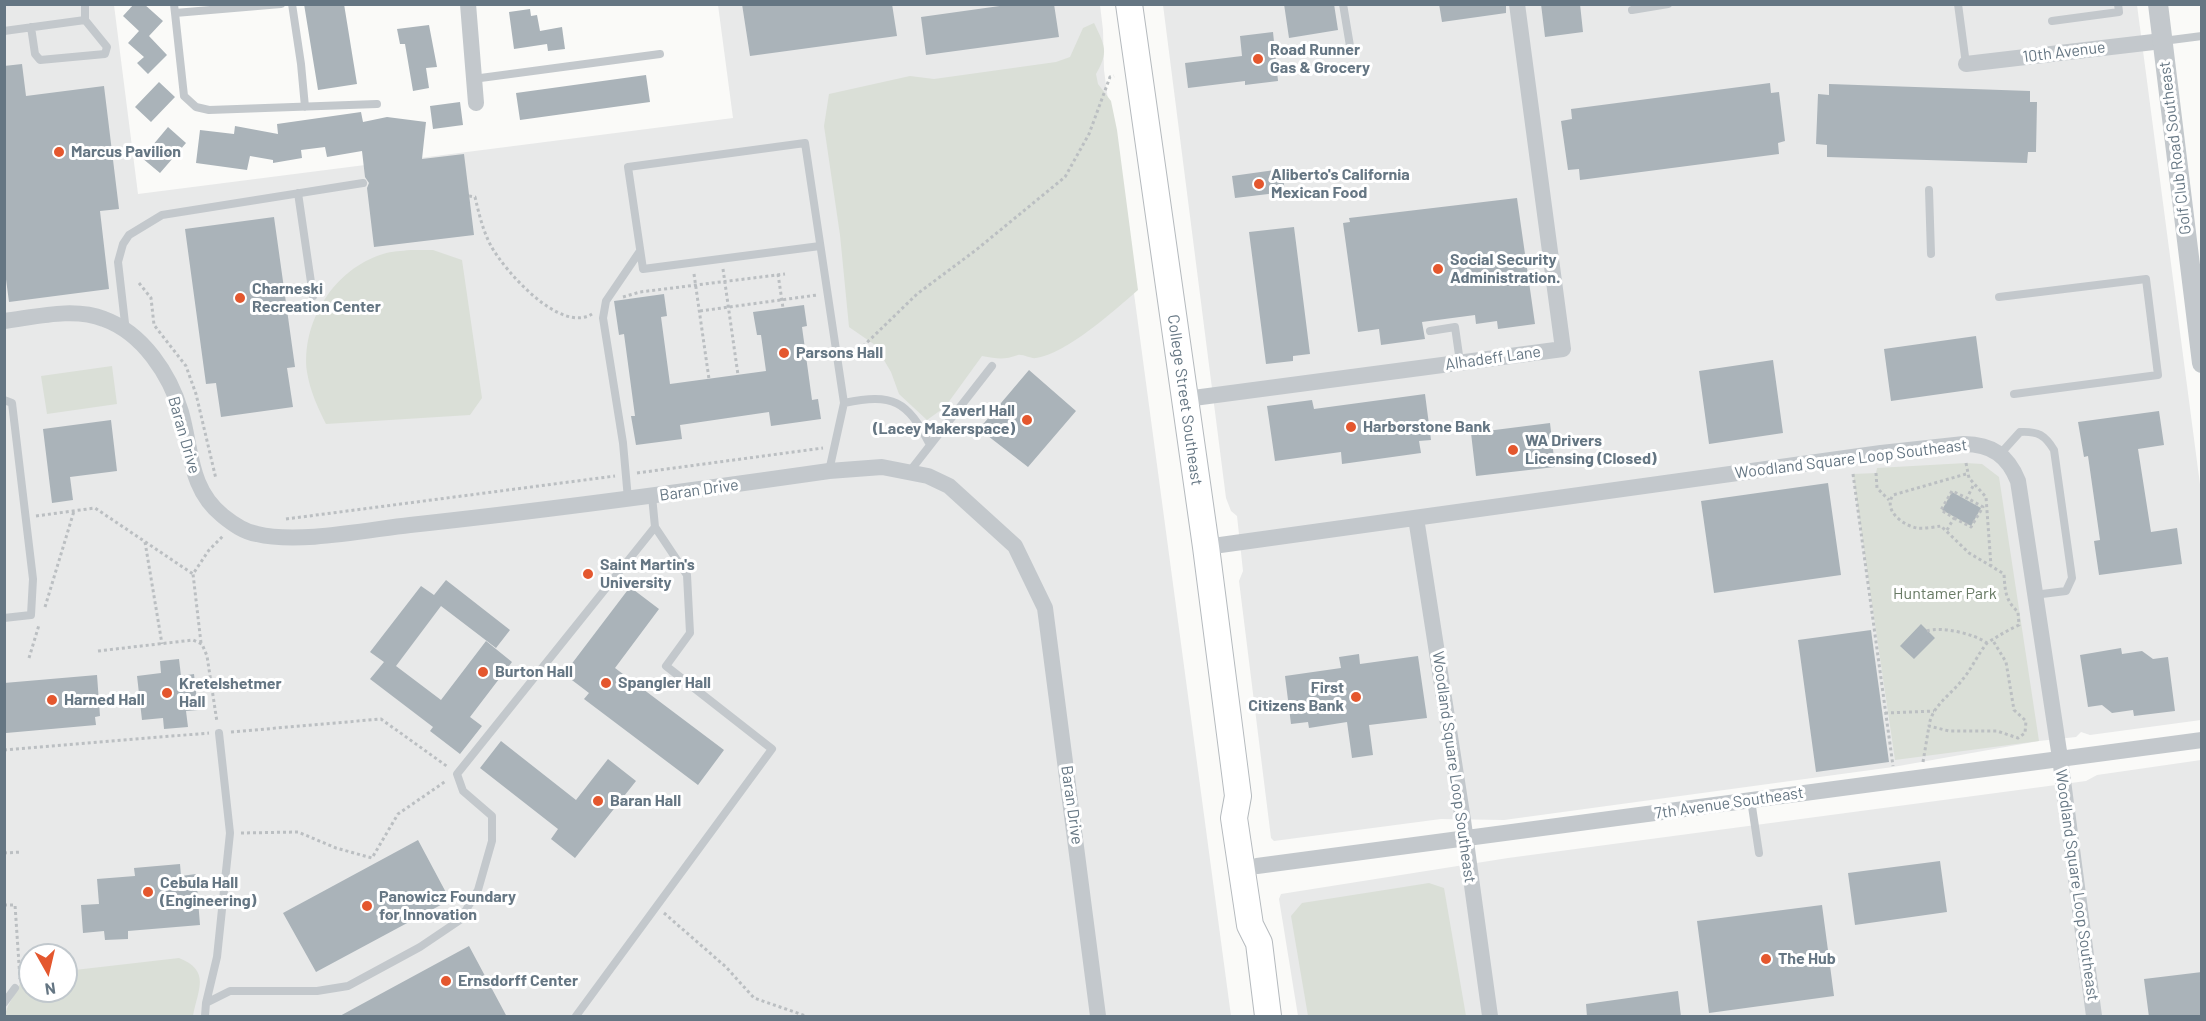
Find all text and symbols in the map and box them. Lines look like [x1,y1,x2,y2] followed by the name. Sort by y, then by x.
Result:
[2022,37,2106,67] street label: 10th Avenue
[1270,40,1370,78] place label: Road Runner Gas & Grocery
[1251,52,1265,66] marker: Road Runner Gas & Grocery
[2155,60,2195,236] street label: Golf Club Road Southeast
[71,142,181,162] place label: Marcus Pavilion
[52,145,66,159] marker: Marcus Pavilion
[1271,165,1410,203] place label: Aliberto's California Mexican Food
[1252,177,1266,191] marker: Aliberto's California Mexican Food
[1450,250,1560,288] place label: Social Security Administration.
[1431,262,1445,276] marker: Social Security Administration.
[252,279,381,317] place label: Charneski Recreation Center
[233,291,247,305] marker: Charneski Recreation Center
[1163,313,1207,487] street label: College Street Southeast
[1444,342,1542,374] street label: Alhadeff Lane
[796,343,883,363] place label: Parsons Hall
[777,346,791,360] marker: Parsons Hall
[164,394,204,476] street label: Baran Drive
[873,401,1015,439] place label: Zaverl Hall (Lacey Makerspace)
[1020,413,1034,427] marker: Zaverl Hall (Lacey Makerspace)
[1363,417,1491,437] place label: Harborstone Bank
[1344,420,1358,434] marker: Harborstone Bank
[1525,431,1657,469] place label: WA Drivers Licensing (Closed)
[1734,435,1968,483] street label: Woodland Square Loop Southeast
[1506,443,1520,457] marker: WA Drivers Licensing (Closed)
[658,475,740,505] street label: Baran Drive
[600,555,695,593] place label: Saint Martin's University
[581,567,595,581] marker: Saint Martin's University
[1893,584,1997,604] park label: Huntamer Park
[1428,650,1480,884] street label: Woodland Square Loop Southeast
[495,662,573,682] place label: Burton Hall
[476,665,490,679] marker: Burton Hall
[618,673,711,693] place label: Spangler Hall
[179,674,282,712] place label: Kretelshetmer Hall
[599,676,613,690] marker: Spangler Hall
[1248,678,1344,716] place label: First Citizens Bank
[160,686,174,700] marker: Kretelshetmer Hall
[64,690,145,710] place label: Harned Hall
[1349,690,1363,704] marker: First Citizens Bank
[45,693,59,707] marker: Harned Hall
[1057,764,1087,846] street label: Baran Drive
[2051,768,2103,1002] street label: Woodland Square Loop Southeast
[1653,783,1805,823] street label: 7th Avenue Southeast
[610,791,681,811] place label: Baran Hall
[591,794,605,808] marker: Baran Hall
[160,873,256,911] place label: Cebula Hall (Engineering)
[141,885,155,899] marker: Cebula Hall (Engineering)
[379,887,516,925] place label: Panowicz Foundary for Innovation
[360,899,374,913] marker: Panowicz Foundary for Innovation
[18,943,78,1003] north arrow
[1778,949,1836,969] place label: The Hub
[1759,952,1773,966] marker: The Hub
[458,971,578,991] place label: Ernsdorff Center
[439,974,453,988] marker: Ernsdorff Center
[44,979,57,999] text: N

